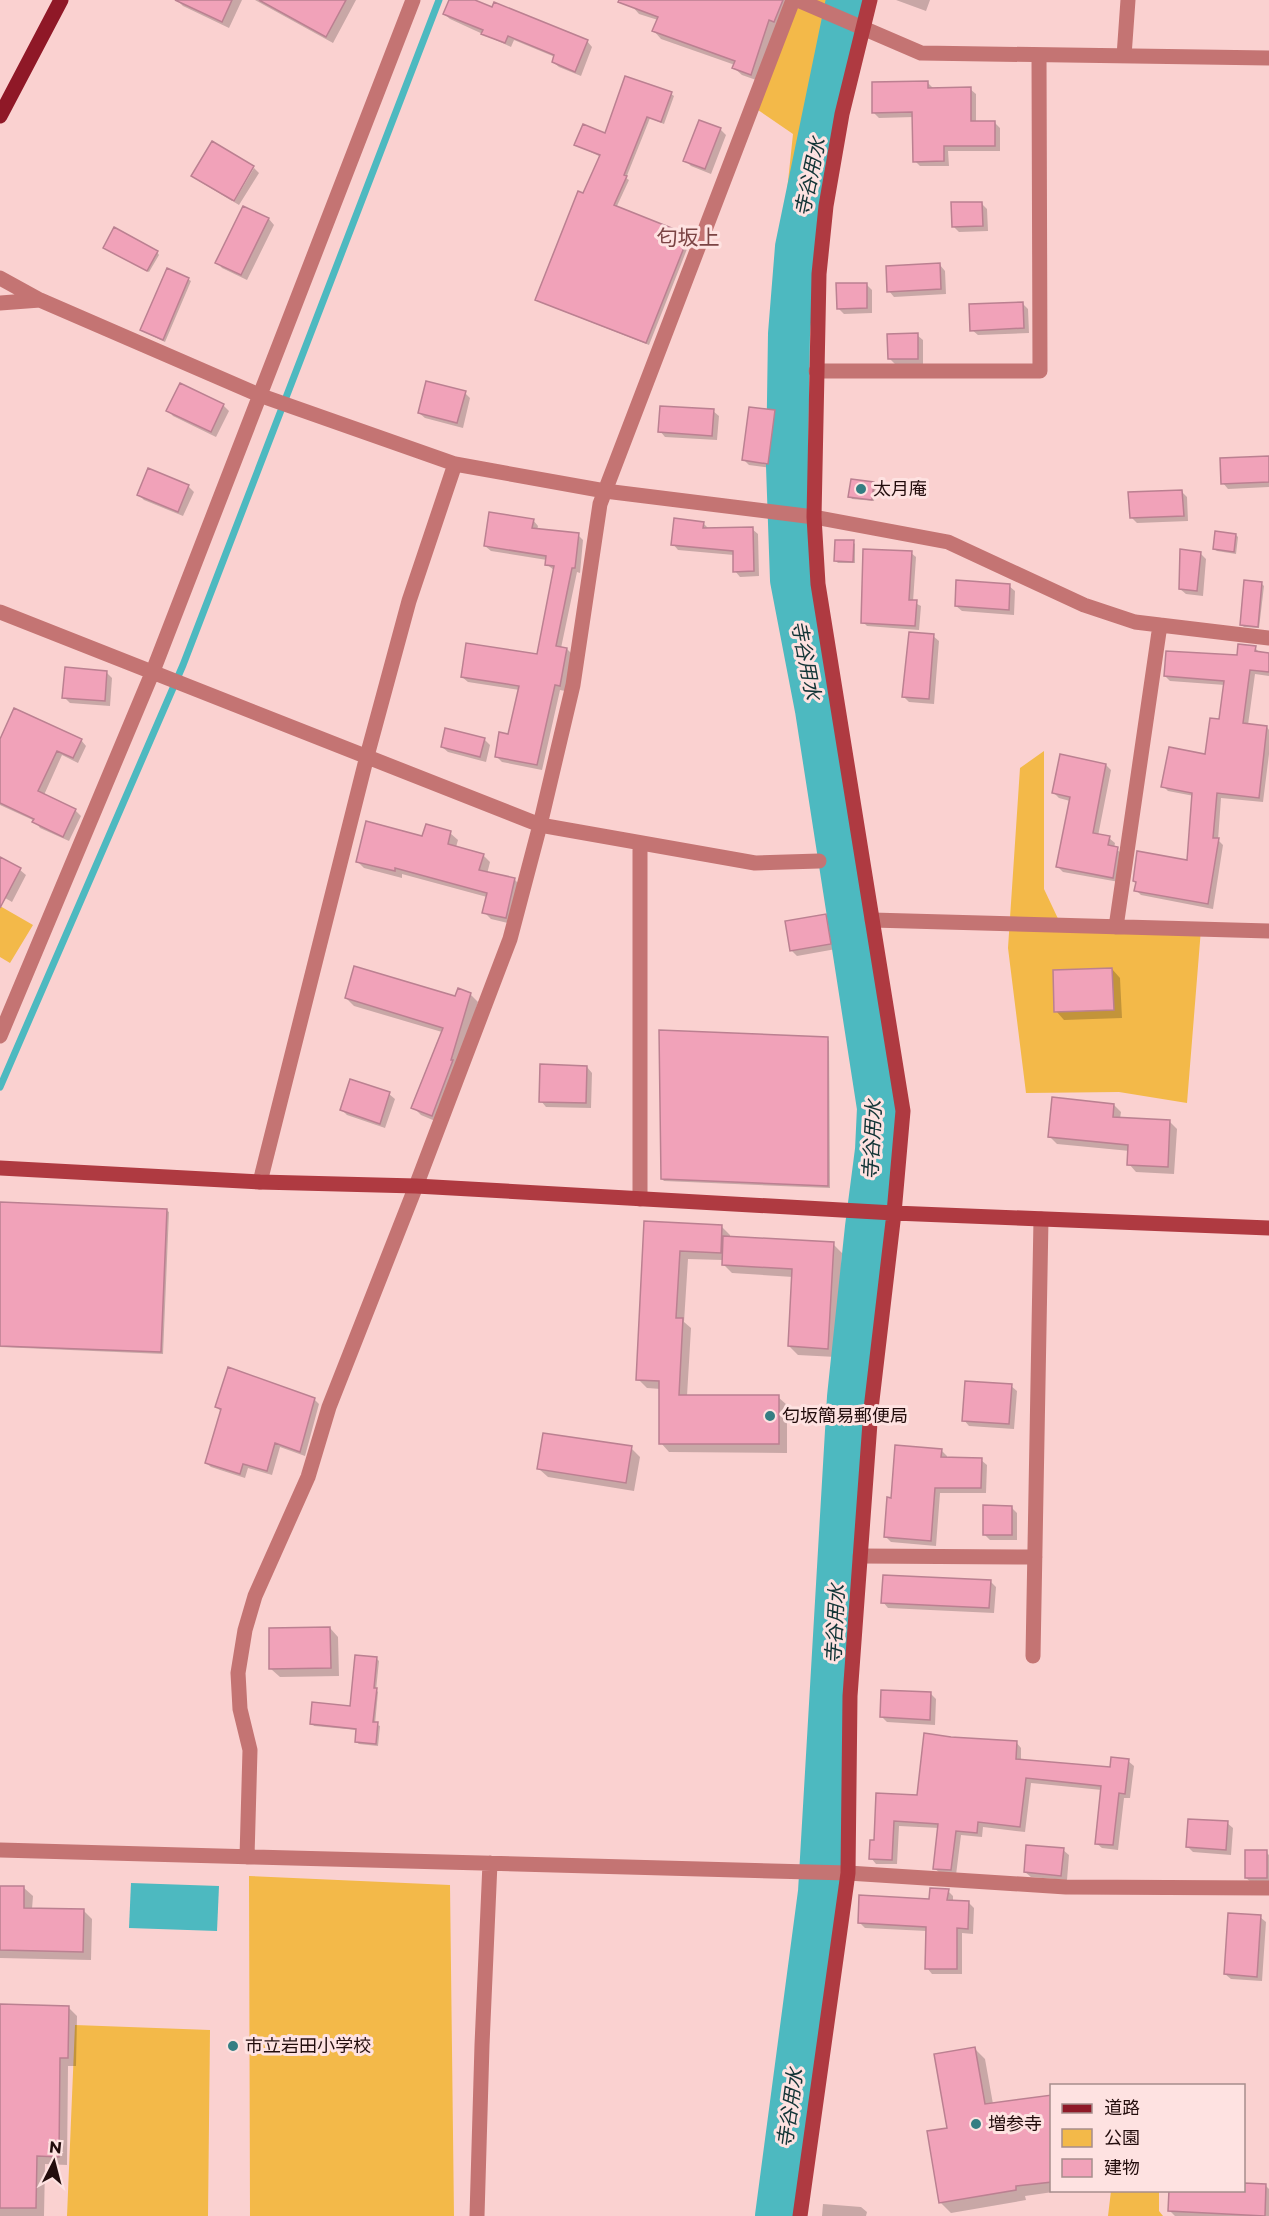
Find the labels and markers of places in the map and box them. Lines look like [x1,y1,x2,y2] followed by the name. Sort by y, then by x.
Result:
[873,478,927,500] place label: 太月庵
[854,482,868,496] marker: 太月庵
[782,1405,908,1427] place label: 匂坂簡易郵便局
[763,1409,777,1423] marker: 匂坂簡易郵便局
[245,2035,371,2057] place label: 市立岩田小学校
[226,2039,240,2053] marker: 市立岩田小学校
[988,2113,1042,2135] place label: 増参寺
[969,2117,983,2131] marker: 増参寺

